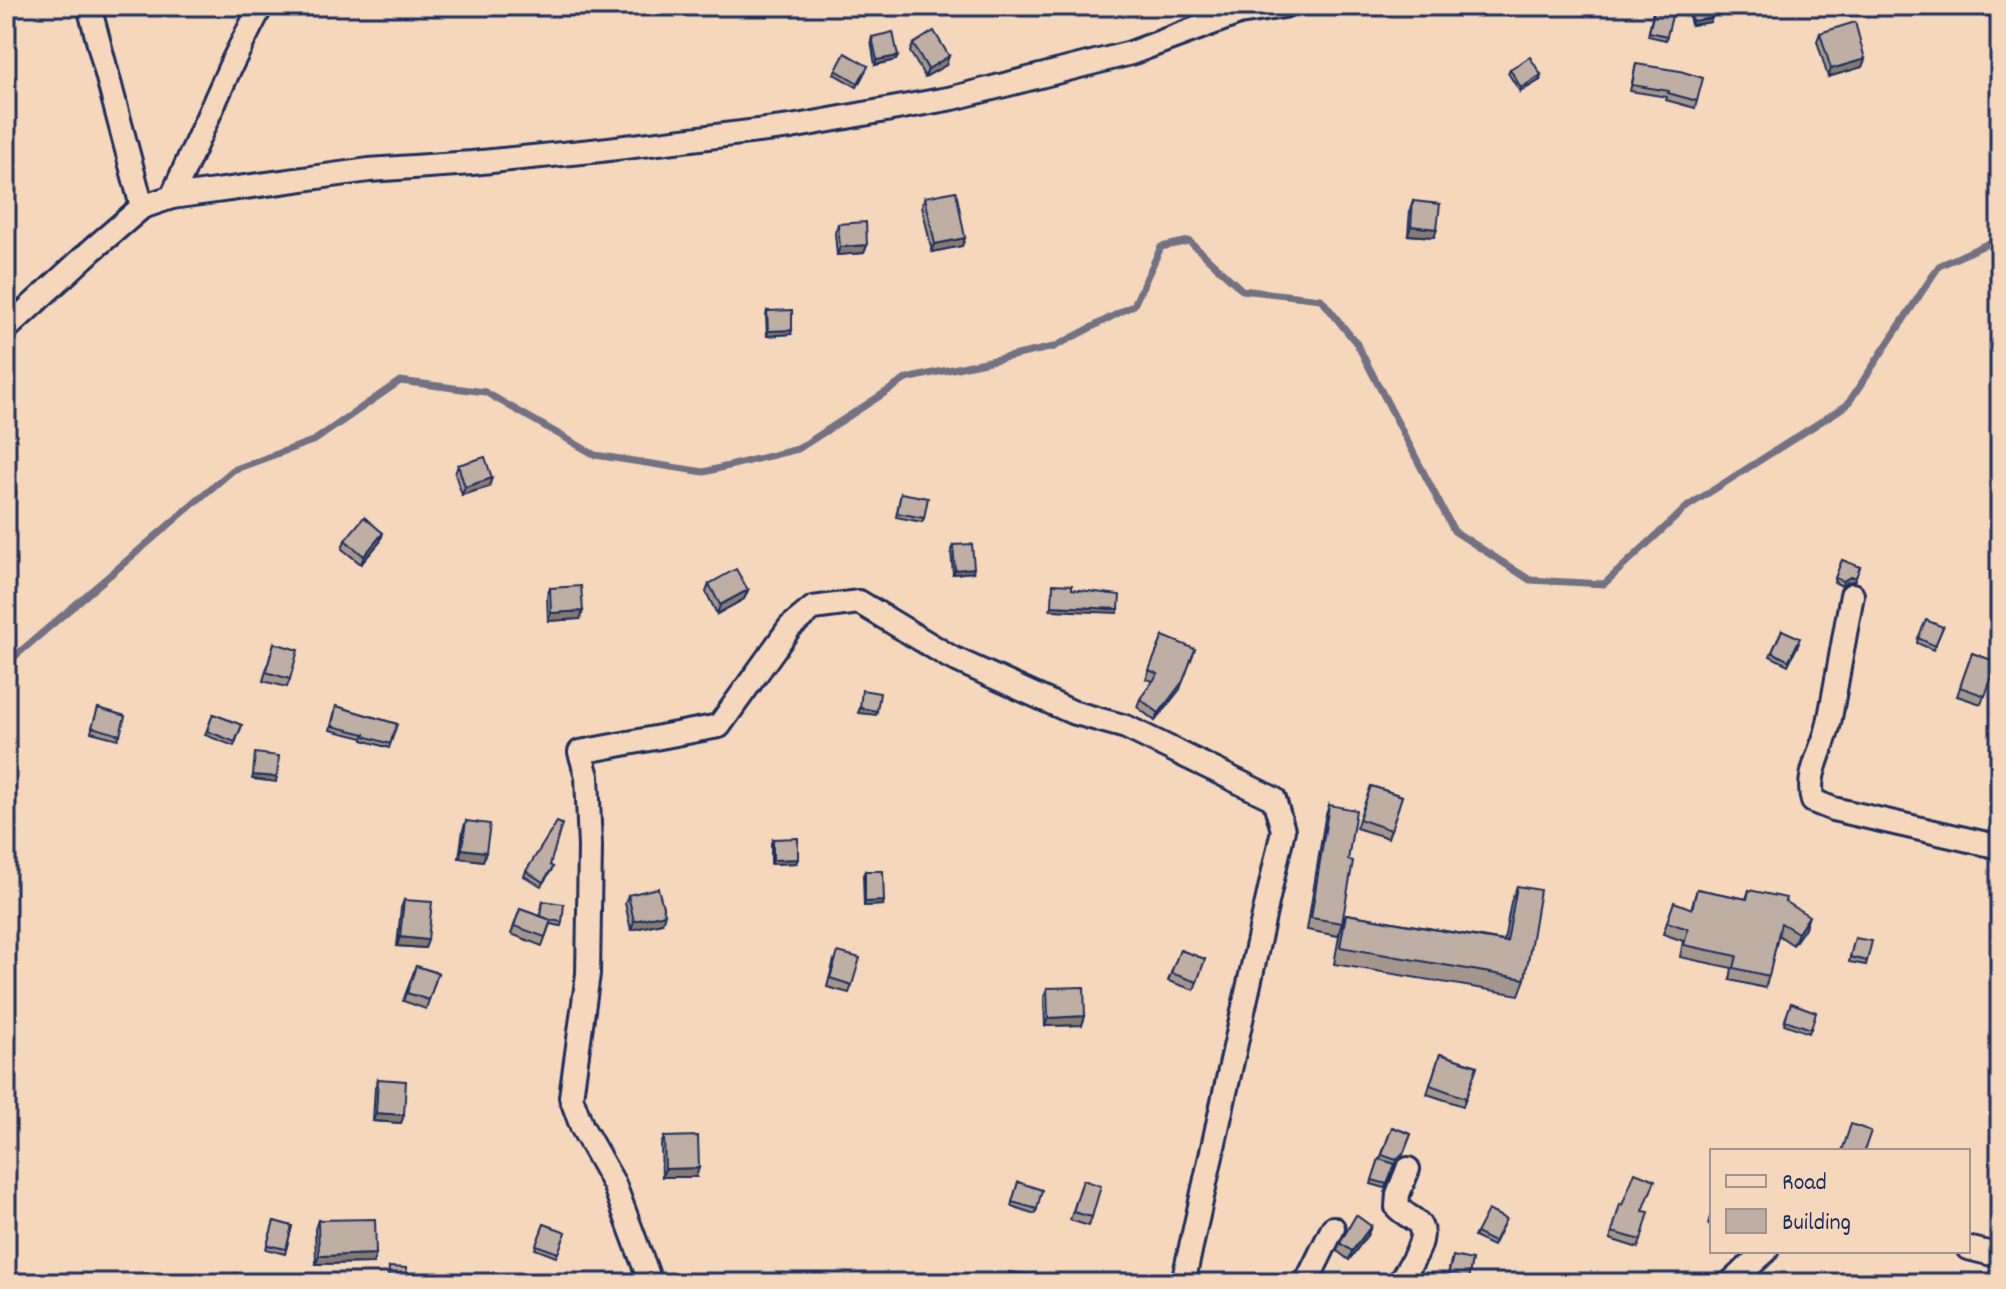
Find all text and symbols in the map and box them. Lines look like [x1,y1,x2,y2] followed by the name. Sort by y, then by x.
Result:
[1710,1149,1970,1253] legend
[1782,1167,1827,1201] text: Road
[1782,1207,1851,1241] text: Building

